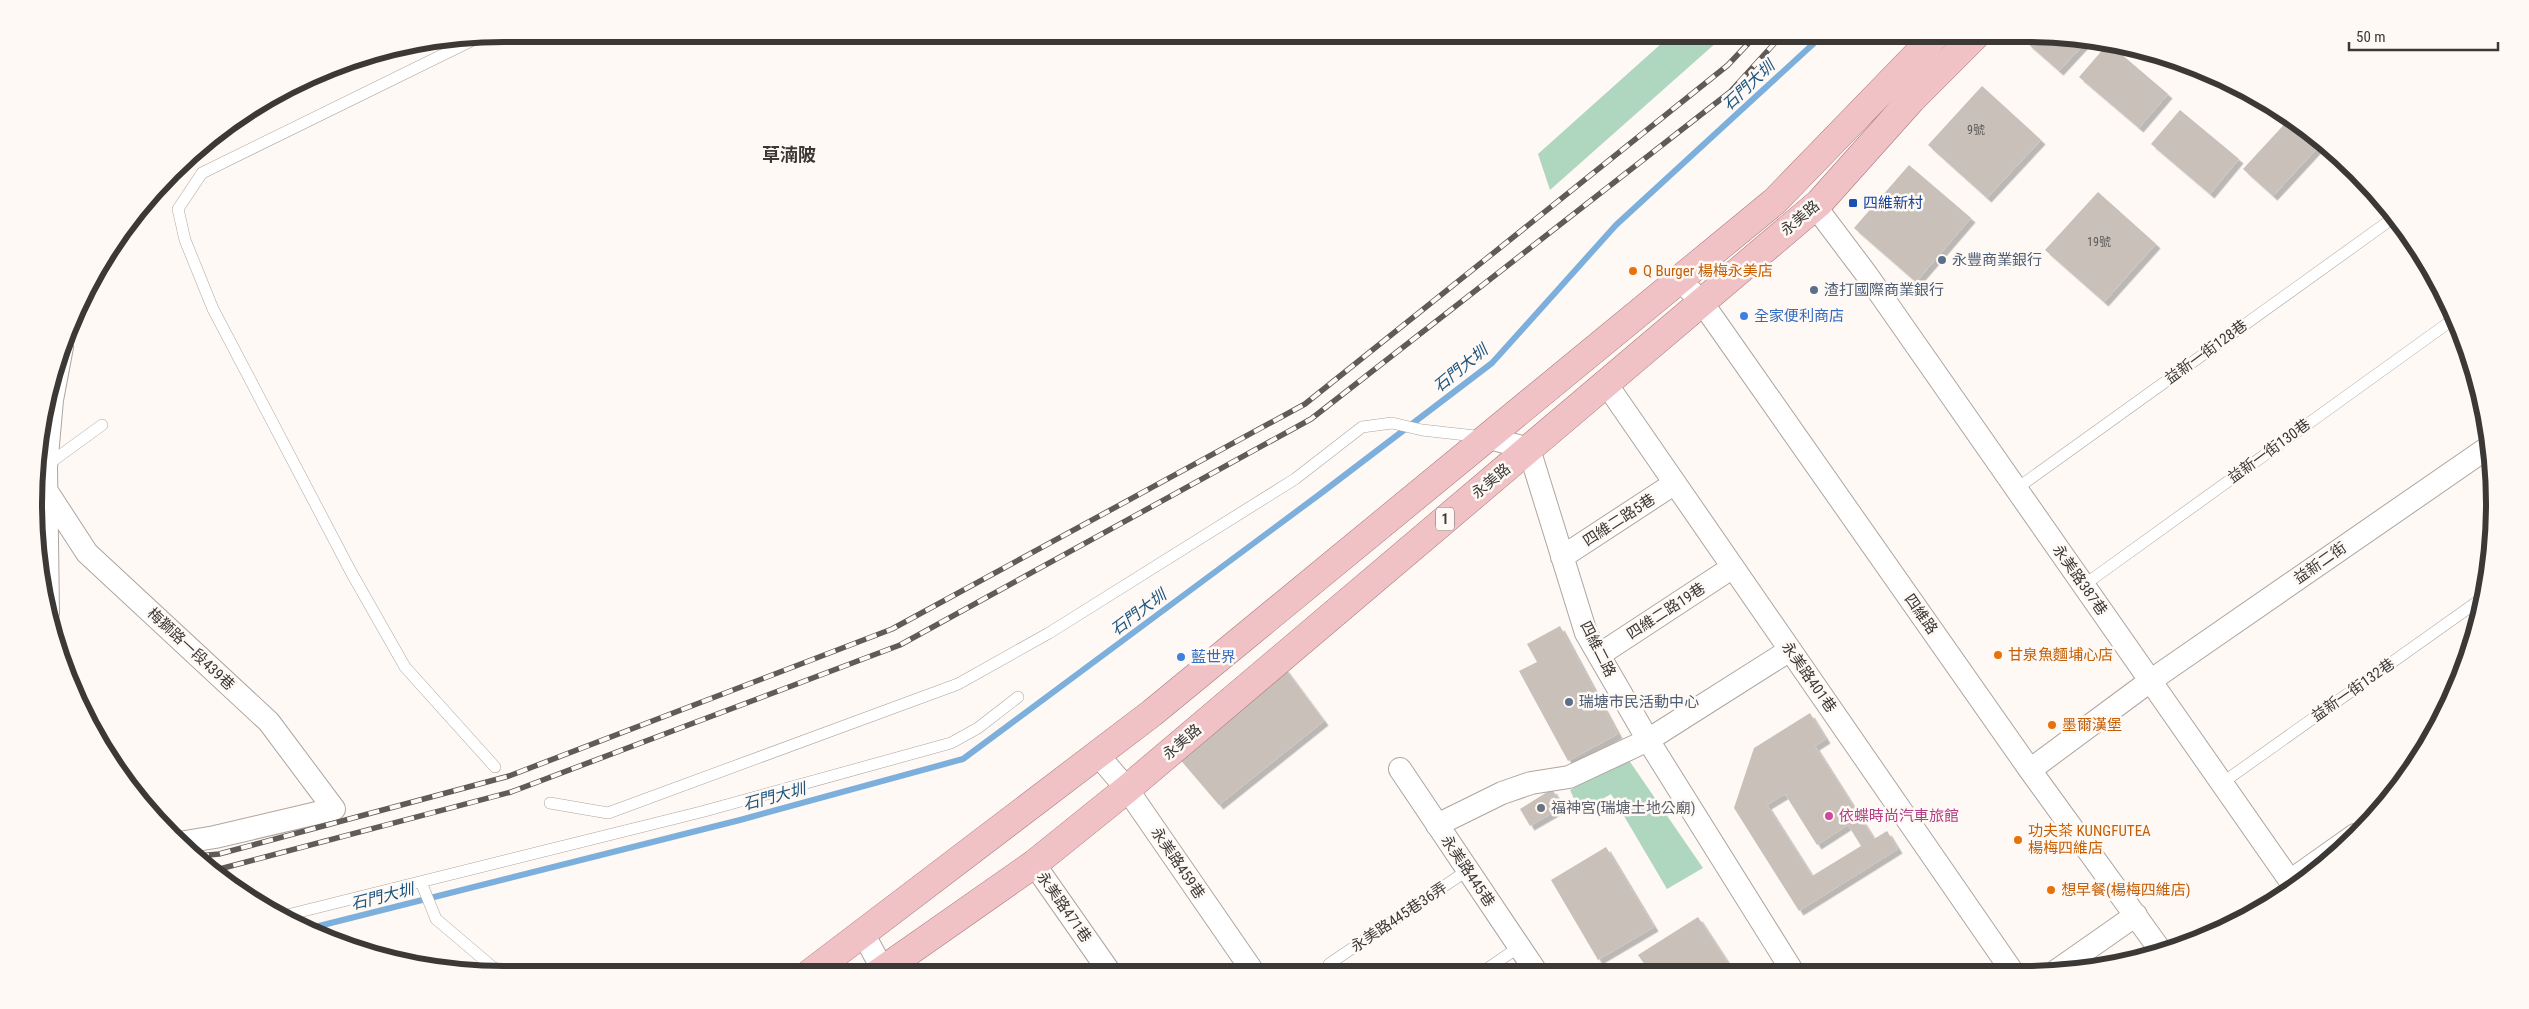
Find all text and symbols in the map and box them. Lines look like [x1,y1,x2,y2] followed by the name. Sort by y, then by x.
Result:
[2349,20,2498,52] scale bar
[2356,28,2386,46] text: 50 m
[1718,55,1780,114] water label: 石門大圳
[1967,123,1985,137] house number: 9號
[762,144,816,165] district label: 草湳陂
[1863,194,1923,212] place label: 四維新村
[1777,197,1823,239] street label: 永美路
[1847,197,1859,209] marker: 四維新村
[2087,235,2111,249] house number: 19號
[1952,251,2042,269] place label: 永豐商業銀行
[1936,254,1948,266] marker: 永豐商業銀行
[1643,262,1773,280] place label: Q Burger 楊梅永美店
[1627,265,1639,277] marker: Q Burger 楊梅永美店
[1824,281,1944,299] place label: 渣打國際商業銀行
[1808,284,1820,296] marker: 渣打國際商業銀行
[1754,307,1844,325] place label: 全家便利商店
[1738,310,1750,322] marker: 全家便利商店
[2161,316,2251,388] street label: 益新一街128巷
[1429,340,1493,396] water label: 石門大圳
[2224,415,2314,487] street label: 益新一街130巷
[1468,460,1514,502] street label: 永美路
[1580,490,1658,550] street label: 四維二路5巷
[1436,508,1454,530] road number: 1
[2290,538,2350,588] street label: 益新二街
[2049,541,2111,619] street label: 永美路387巷
[1623,579,1709,643] street label: 四維二路19巷
[1107,584,1171,639] water label: 石門大圳
[1901,590,1941,638] street label: 四維路
[144,604,238,694] street label: 梅獅路一段439巷
[1576,618,1620,680] street label: 四維二路
[1778,638,1840,716] street label: 永美路401巷
[2008,646,2113,664] place label: 甘泉魚麵埔心店
[1191,648,1236,666] place label: 藍世界
[1992,649,2004,661] marker: 甘泉魚麵埔心店
[1175,651,1187,663] marker: 藍世界
[2308,655,2398,725] street label: 益新一街132巷
[1579,693,1699,711] place label: 瑞塘市民活動中心
[1563,696,1575,708] marker: 瑞塘市民活動中心
[2062,716,2122,734] place label: 墨爾漢堡
[2046,719,2058,731] marker: 墨爾漢堡
[1159,720,1205,764] street label: 永美路
[741,779,809,814] water label: 石門大圳
[1551,799,1696,817] place label: 福神宮(瑞塘土地公廟)
[1535,802,1547,814] marker: 福神宮(瑞塘土地公廟)
[1839,807,1959,825] place label: 依蝶時尚汽車旅館
[1823,810,1835,822] marker: 依蝶時尚汽車旅館
[2028,822,2151,857] place label: 功夫茶 KUNGFUTEA 楊梅四維店
[1148,824,1208,902] street label: 永美路459巷
[1438,832,1498,910] street label: 永美路445巷
[2012,834,2024,846] marker: 功夫茶 KUNGFUTEA 楊梅四維店
[1033,868,1095,946] street label: 永美路471巷
[1348,878,1450,956] street label: 永美路445巷36弄
[349,879,417,913] water label: 石門大圳
[2061,881,2191,899] place label: 想早餐(楊梅四維店)
[2045,884,2057,896] marker: 想早餐(楊梅四維店)

